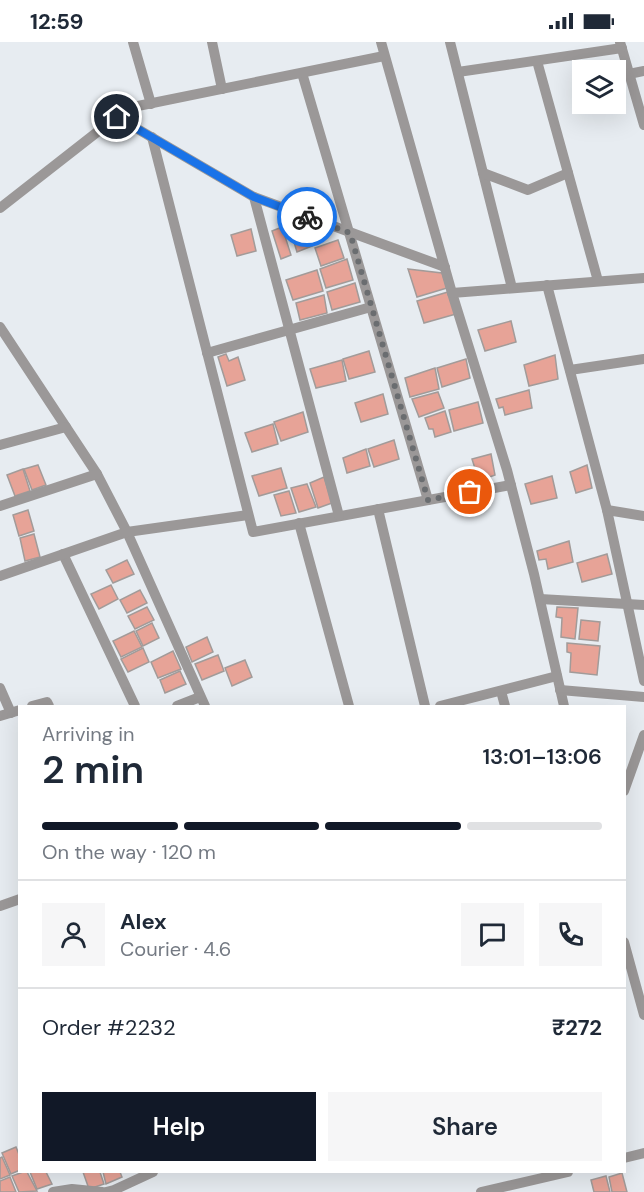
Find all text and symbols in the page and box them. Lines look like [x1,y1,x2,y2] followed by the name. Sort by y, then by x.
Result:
[30,7,83,36] text: 12:59
[572,60,626,114] map controls
[572,60,626,114] button: layers
[91,91,142,142] pin
[100,100,133,133] icon: home
[277,187,337,247] courier
[291,201,324,234] icon: bike
[444,466,495,517] pin
[453,475,486,508] icon: bag
[42,721,134,747] text: Arriving in
[482,742,602,771] text: 13:01–13:06
[42,744,144,795] text: 2 min
[42,839,216,865] text: On the way · 120 m
[42,903,105,966] button: person
[461,903,524,966] button: chat
[539,903,602,966] button: phone
[120,907,167,936] text: Alex
[120,936,231,962] text: Courier · 4.6
[42,1013,176,1042] text: Order #2232
[552,1013,602,1042] text: ₹272
[42,1092,316,1161] button: Help
[328,1092,602,1161] button: Share

